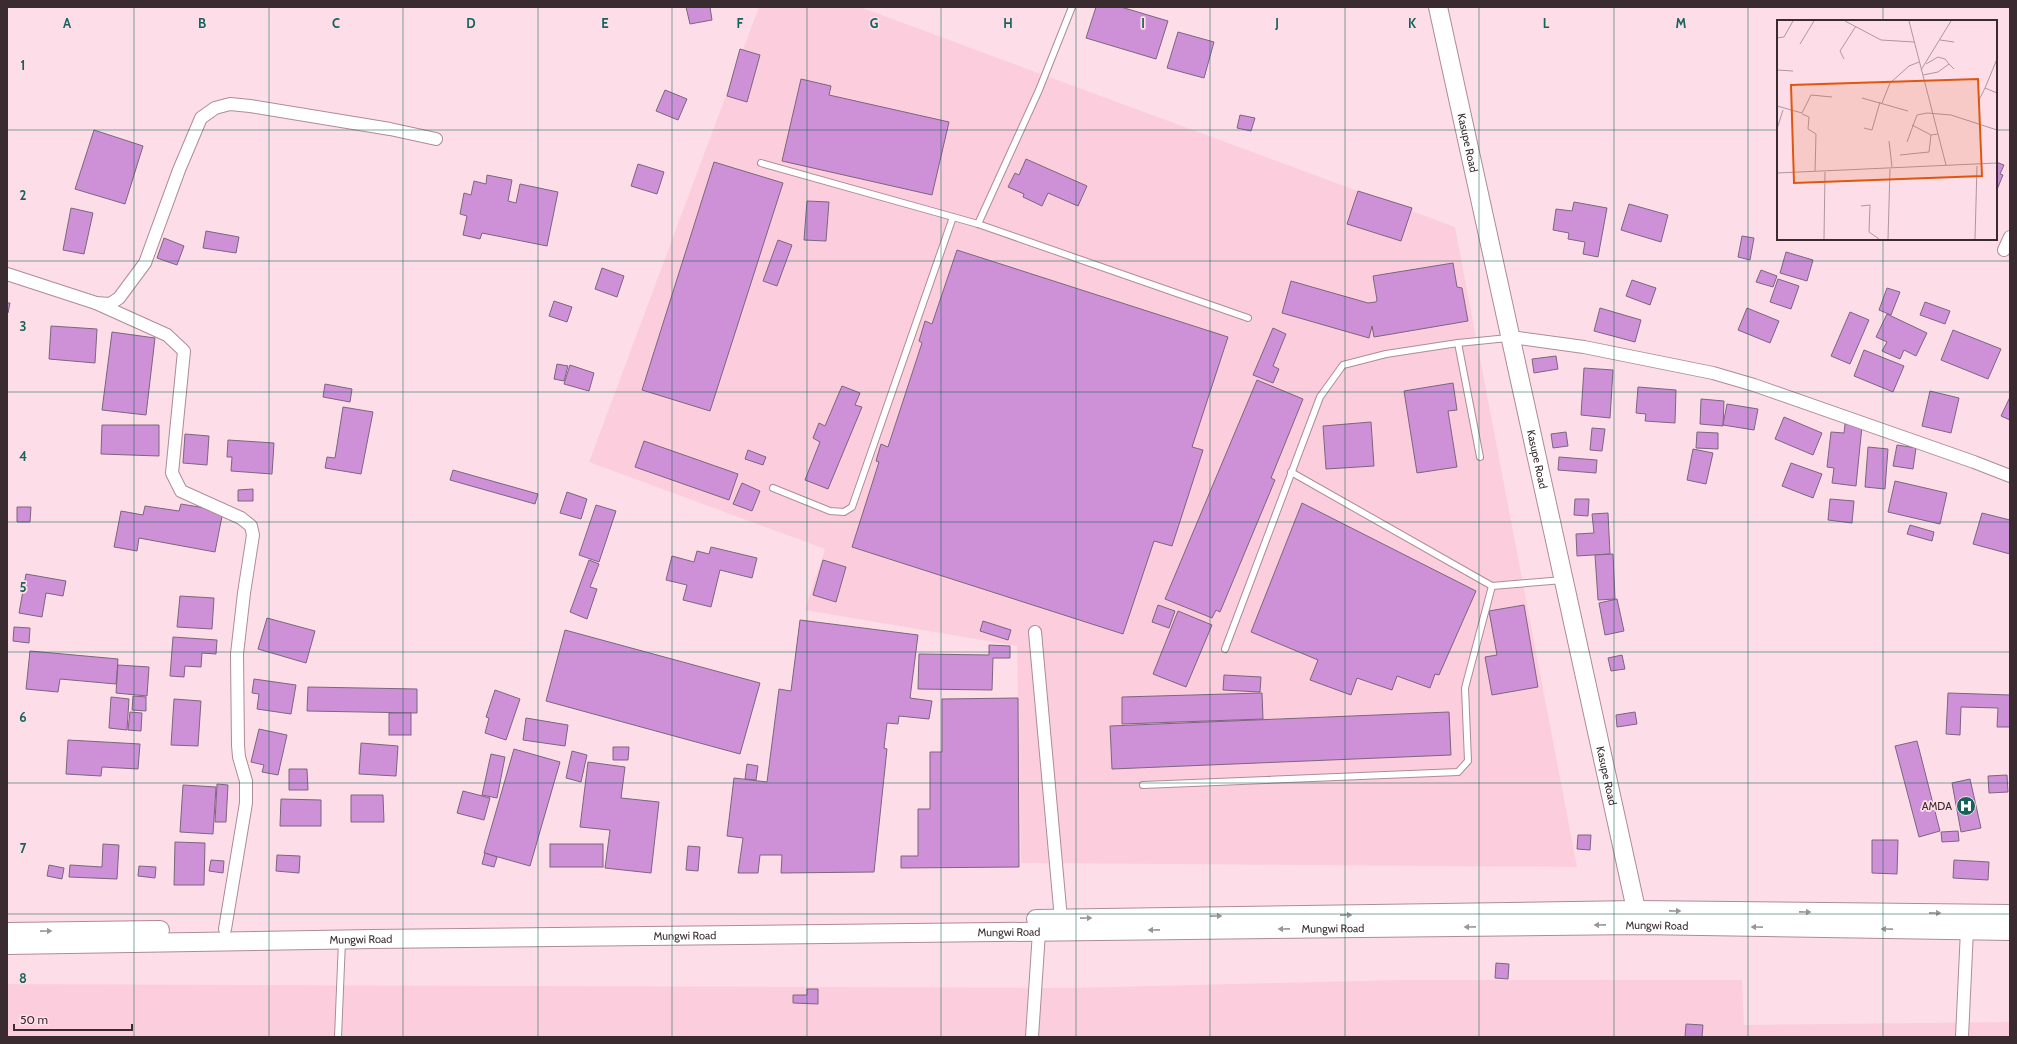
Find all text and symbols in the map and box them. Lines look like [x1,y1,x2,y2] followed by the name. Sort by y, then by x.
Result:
[63,15,72,31] text: A
[198,15,206,31] text: B
[332,15,340,31] text: C
[466,15,476,31] text: D
[601,15,609,31] text: E
[737,15,744,31] text: F
[870,15,879,31] text: G
[1003,15,1013,31] text: H
[1141,15,1145,31] text: I
[1274,15,1279,31] text: J
[1408,15,1417,31] text: K
[1543,15,1550,31] text: L
[1676,15,1687,31] text: M
[1777,20,1997,240] inset map
[21,57,25,73] text: 1
[1455,112,1481,174] street label: Kasupe Road
[20,187,27,203] text: 2
[19,318,27,334] text: 3
[1524,428,1551,490] street label: Kasupe Road
[19,448,27,464] text: 4
[20,579,27,595] text: 5
[19,709,27,725] text: 6
[1593,745,1620,807] street label: Kasupe Road
[1955,795,1977,817] hospital icon: AMDA
[1922,799,1952,813] place label: AMDA
[20,840,27,856] text: 7
[1669,908,1682,914] one-way arrow
[1799,909,1812,915] one-way arrow
[1929,910,1942,916] one-way arrow
[1340,912,1353,918] one-way arrow
[1210,913,1222,920] one-way arrow
[1080,915,1093,921] one-way arrow
[1625,918,1688,933] street label: Mungwi Road
[1301,921,1364,936] street label: Mungwi Road
[1593,922,1606,928] one-way arrow
[1463,924,1476,930] one-way arrow
[1750,924,1763,930] one-way arrow
[977,925,1040,939] street label: Mungwi Road
[1277,926,1290,932] one-way arrow
[1880,926,1893,932] one-way arrow
[1147,927,1160,933] one-way arrow
[40,928,53,934] one-way arrow
[653,928,716,943] street label: Mungwi Road
[329,932,392,947] street label: Mungwi Road
[19,970,27,986] text: 8
[14,1006,132,1032] scale bar
[20,1012,48,1027] text: 50 m

